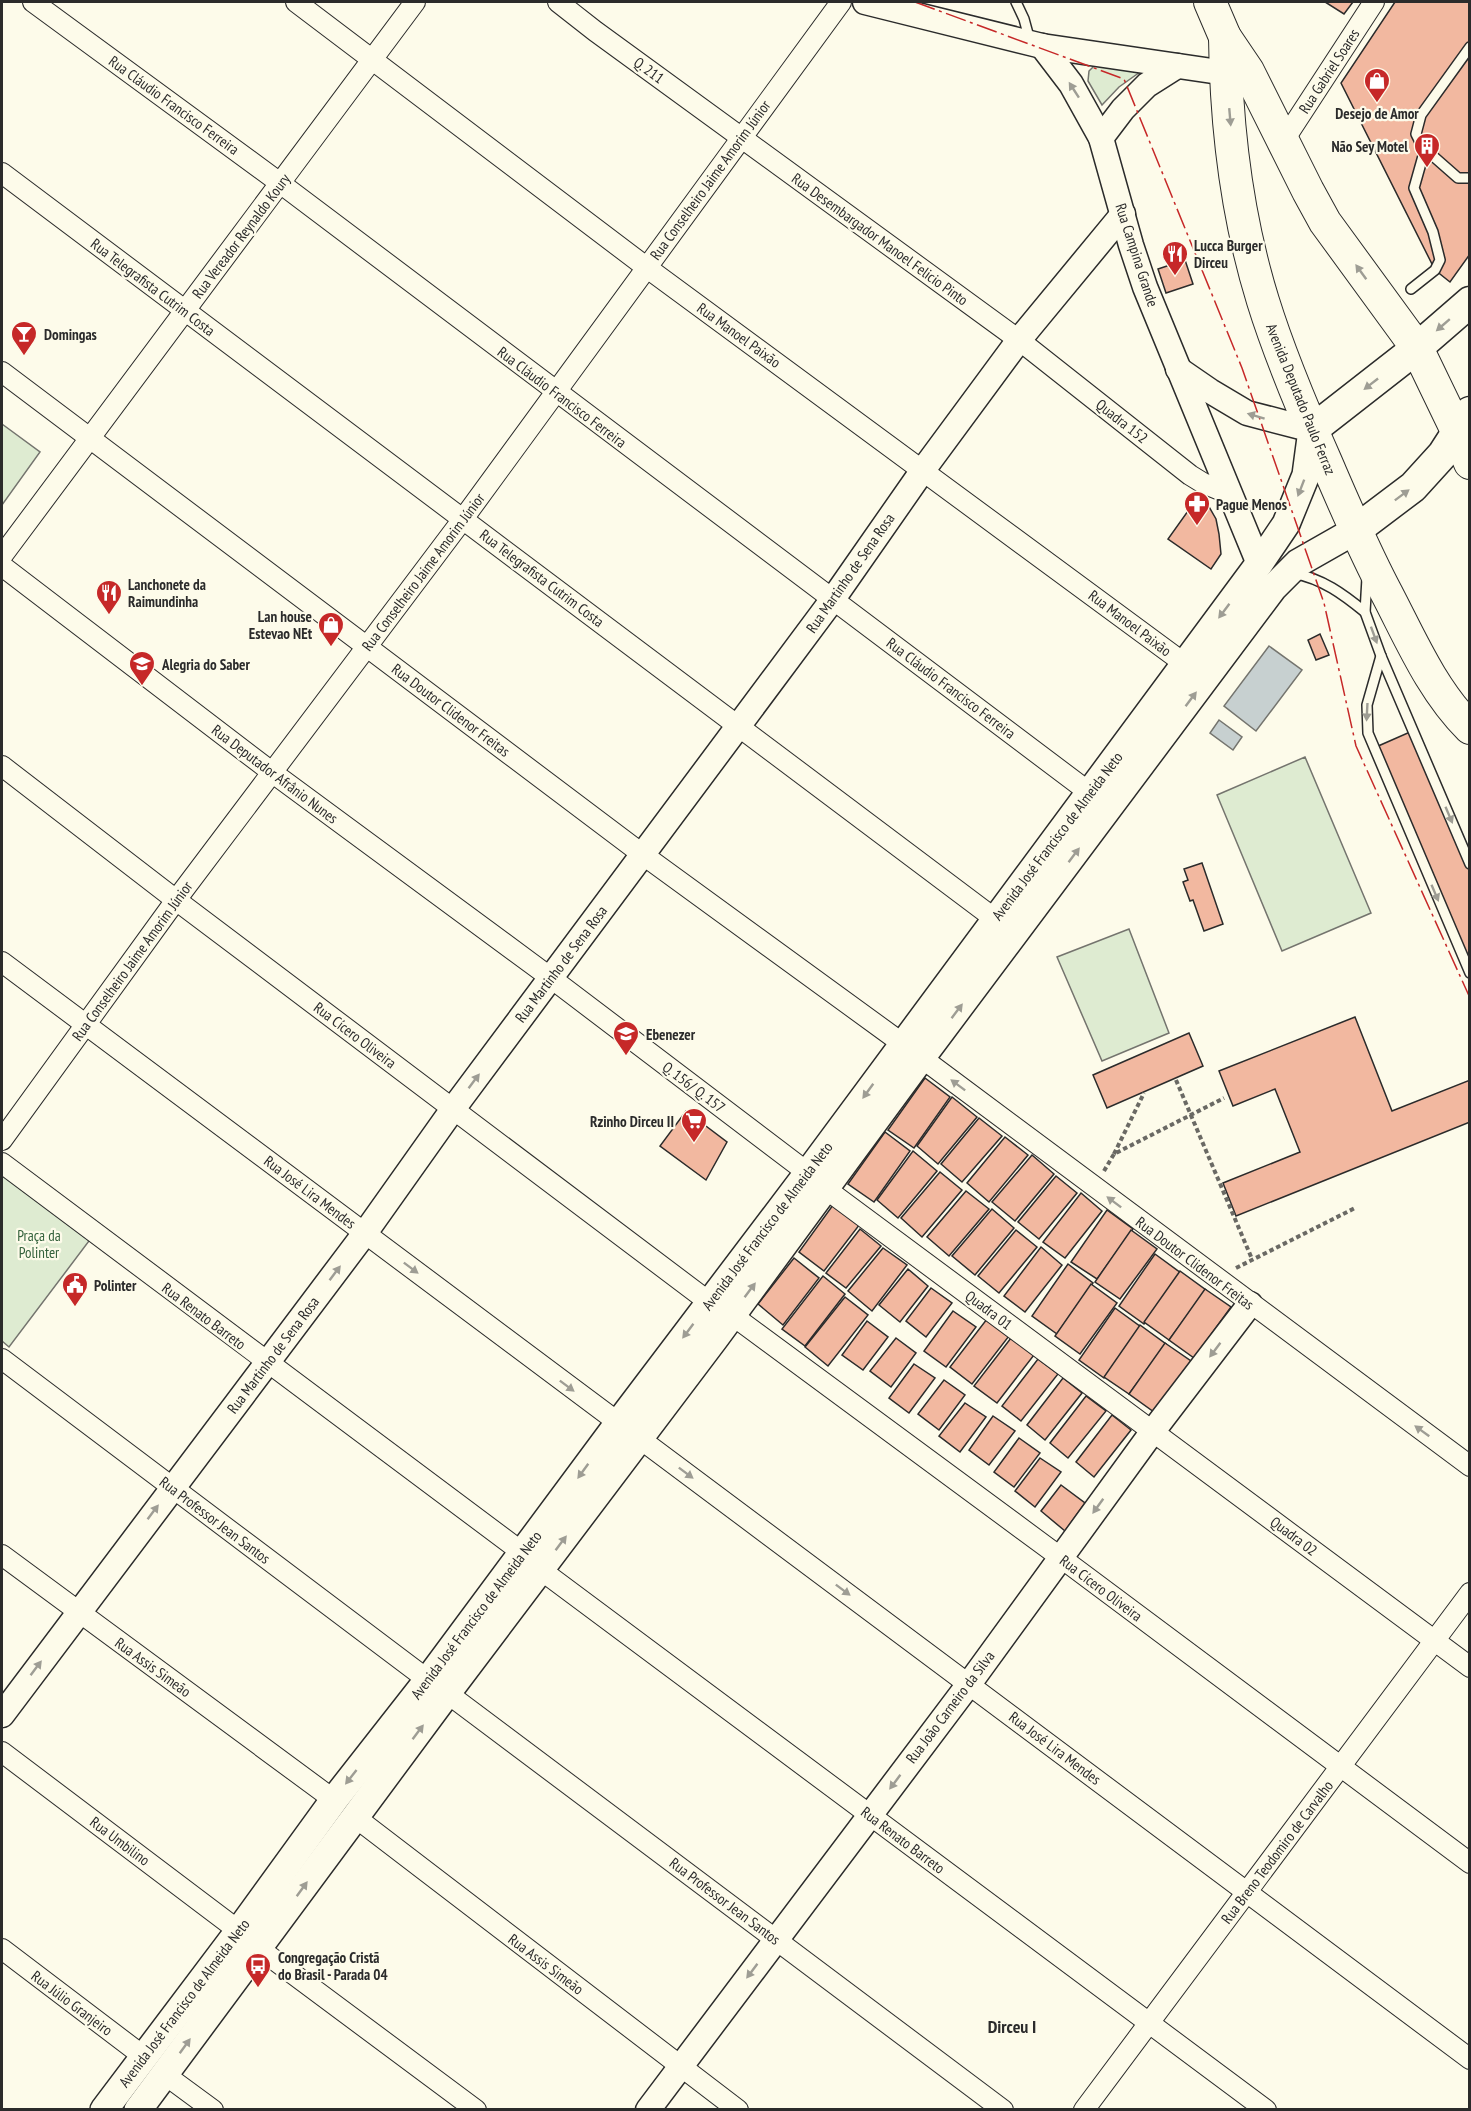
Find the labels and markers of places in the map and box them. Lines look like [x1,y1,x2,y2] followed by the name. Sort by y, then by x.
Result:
[1362,66,1392,104] shop icon: Desejo de Amor
[1335,104,1419,123] place label: Desejo de Amor
[1412,131,1442,169] building icon: Não Sey Motel
[1331,137,1408,156] place label: Não Sey Motel
[1194,236,1263,272] place label: Lucca Burger Dirceu
[1160,239,1190,277] restaurant icon: Lucca Burger Dirceu
[9,319,39,357] bar icon: Domingas
[44,325,97,344] place label: Domingas
[1182,489,1212,527] pharmacy icon: Pague Menos
[1216,495,1287,514] place label: Pague Menos
[128,575,206,611] place label: Lanchonete da Raimundinha
[94,578,124,616] restaurant icon: Lanchonete da Raimundinha
[249,607,313,643] place label: Lan house Estevao NEt
[316,610,346,648] shop icon: Lan house Estevao NEt
[127,649,157,687] school or university icon: Alegria do Saber
[161,655,251,674] place label: Alegria do Saber
[611,1019,641,1057] school or university icon: Ebenezer
[646,1025,696,1044] place label: Ebenezer
[679,1106,709,1144] supermarket icon: Rzinho Dirceu II
[590,1112,674,1131] place label: Rzinho Dirceu II
[60,1270,90,1308] public building icon: Polinter
[94,1276,137,1295] place label: Polinter
[278,1948,388,1984] place label: Congregação Cristã do Brasil - Parada 04
[243,1951,273,1989] bus stop icon: Congregação Cristã do Brasil - Parada 04

